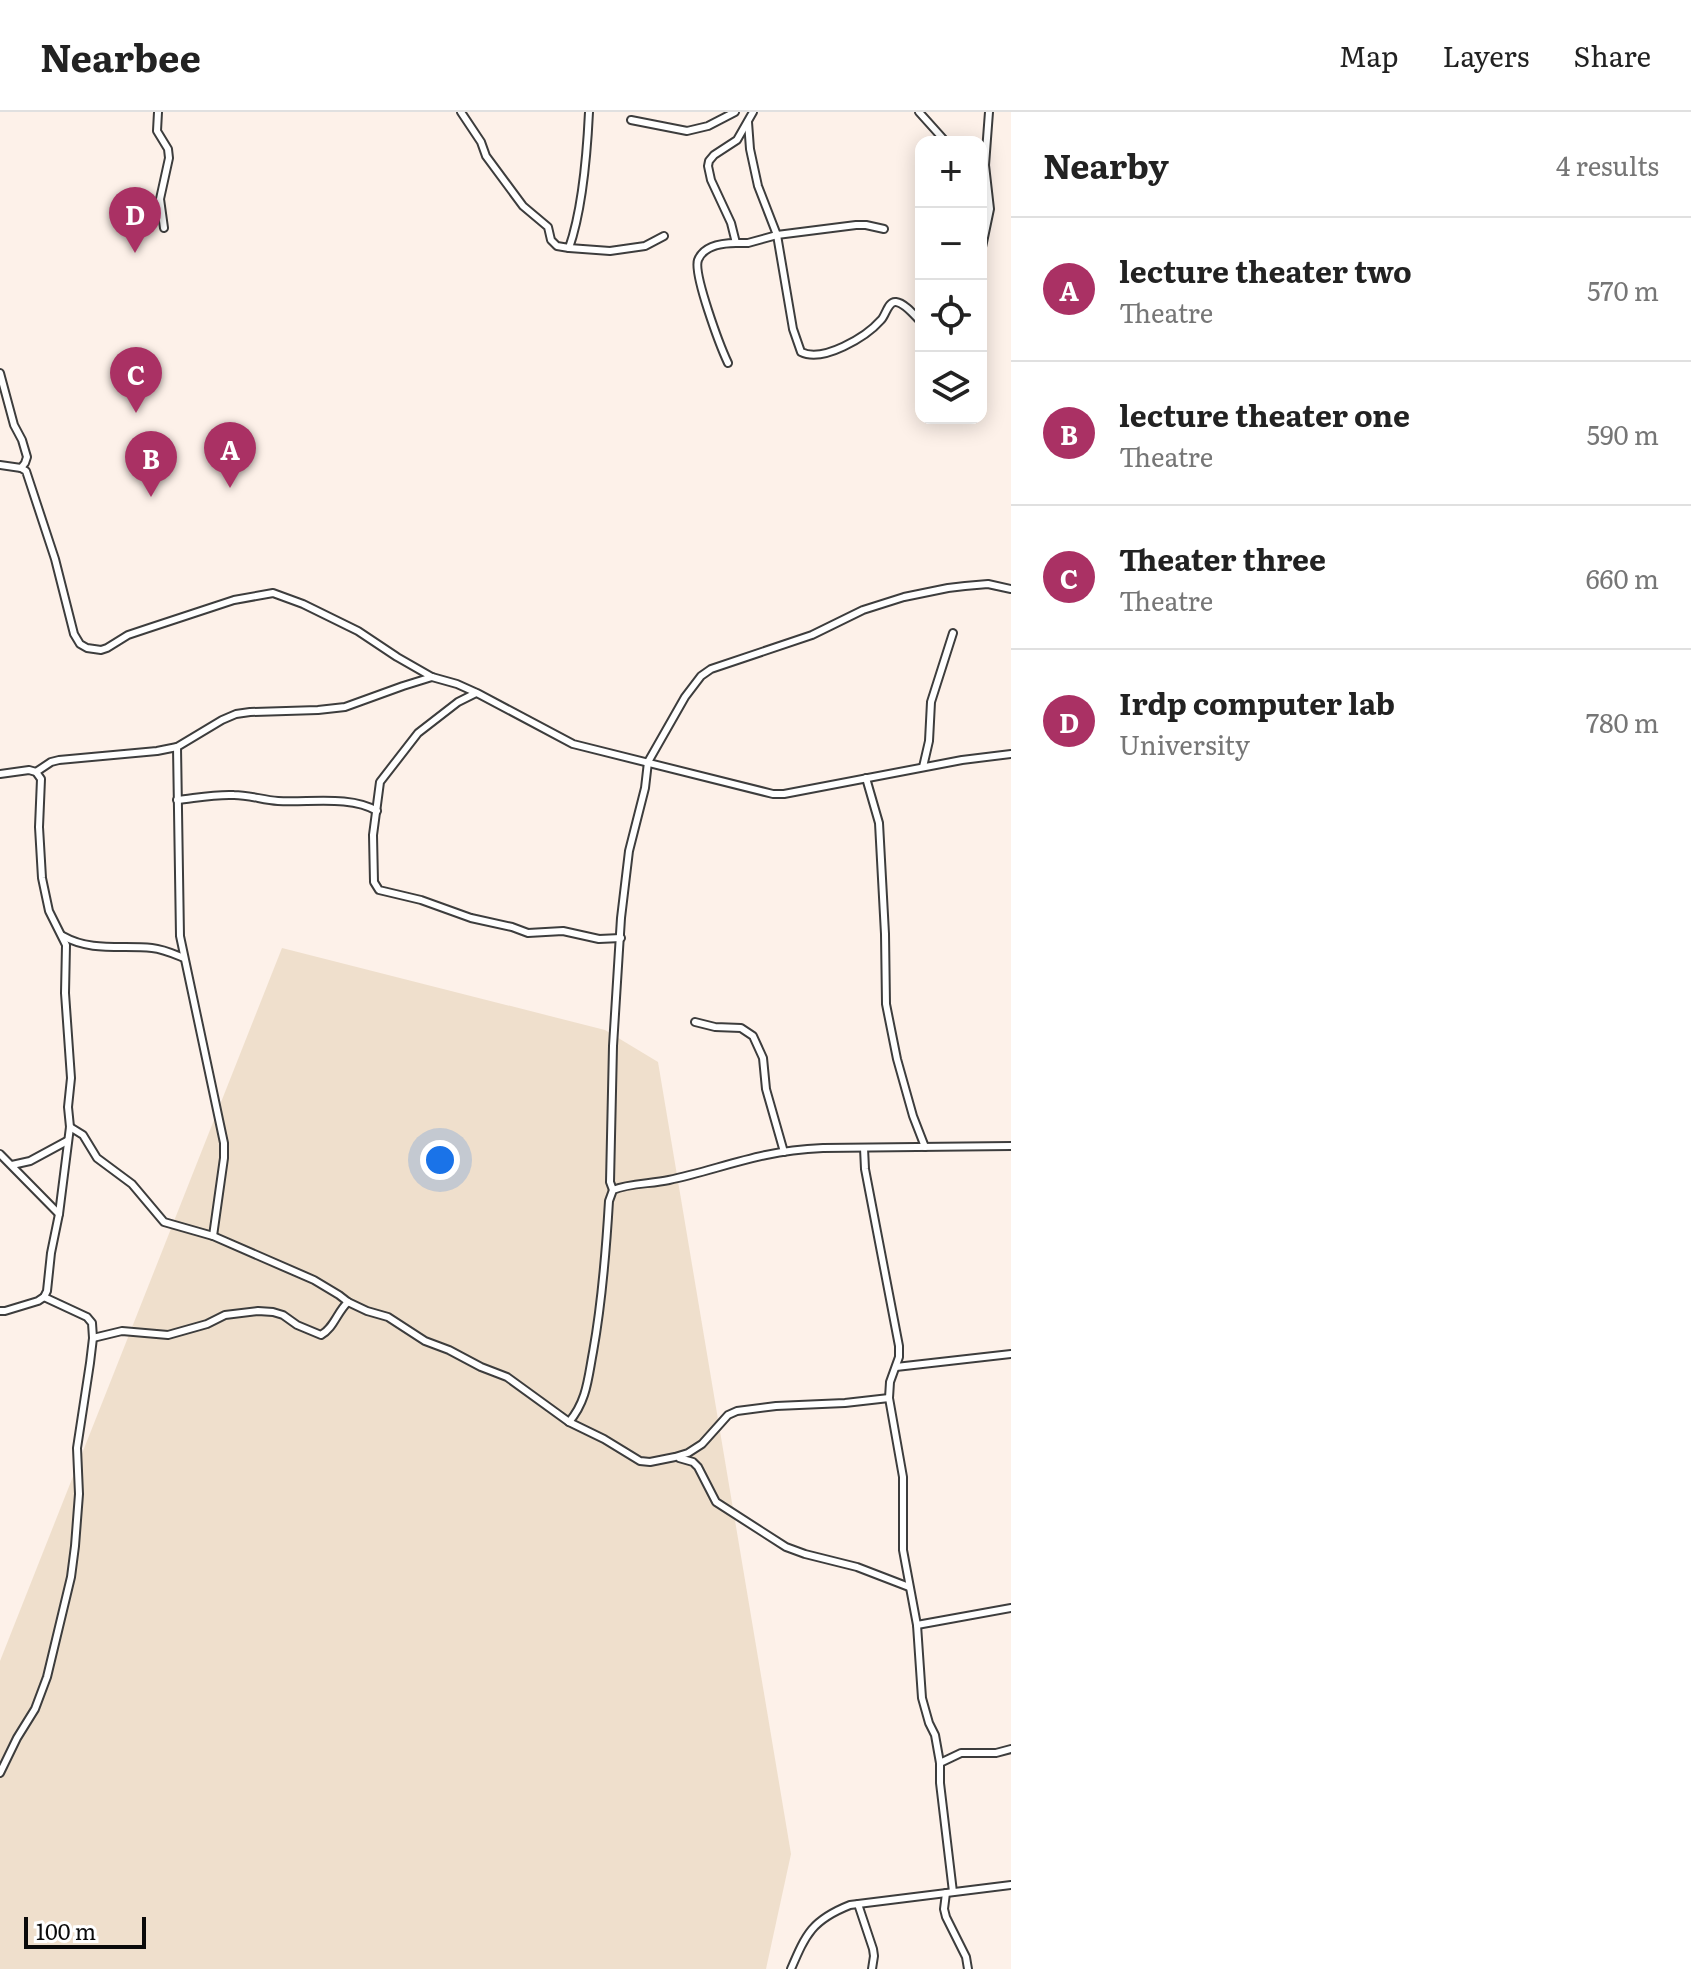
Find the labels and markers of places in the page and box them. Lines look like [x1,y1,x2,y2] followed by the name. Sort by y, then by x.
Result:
[109,187,161,253] pin: D
[110,347,162,413] pin: C
[204,422,256,488] pin: A
[125,431,177,497] pin: B

